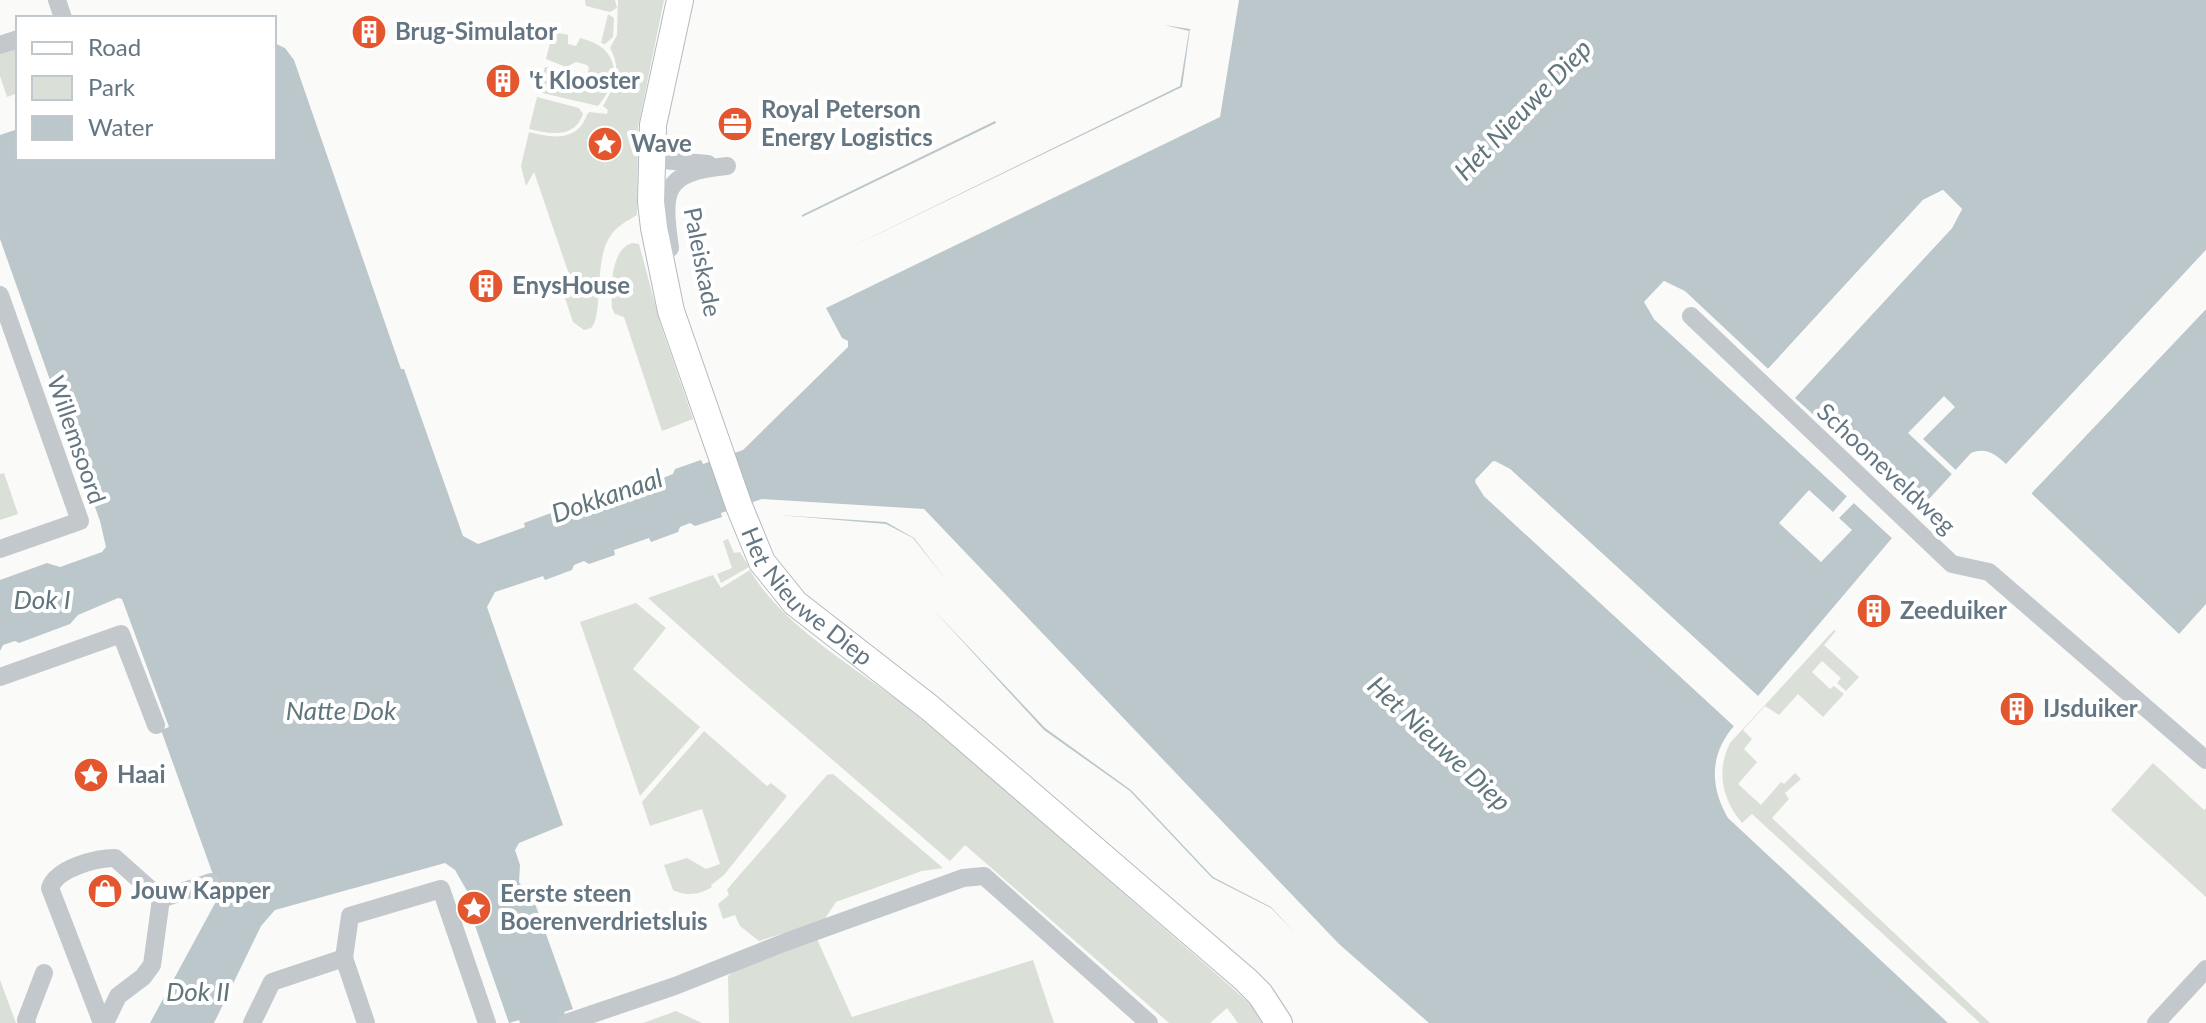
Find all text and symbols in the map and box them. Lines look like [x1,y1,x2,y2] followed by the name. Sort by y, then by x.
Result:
[350,13,388,51] building icon: Brug-Simulator
[16,16,276,160] legend
[395,16,557,45] place label: Brug-Simulator
[88,32,141,61] text: Road
[1447,32,1598,186] water label: Het Nieuwe Diep
[484,62,522,100] building icon: 't Klooster
[529,65,640,94] place label: 't Klooster
[88,72,136,101] text: Park
[761,94,933,151] place label: Royal Peterson Energy Logistics
[716,105,754,143] office icon: Royal Peterson Energy Logistics
[88,112,153,141] text: Water
[586,125,624,163] place icon: Wave
[631,128,692,157] place label: Wave
[679,205,728,319] street label: Paleiskade
[467,267,505,305] building icon: EnysHouse
[512,270,630,299] place label: EnysHouse
[42,372,113,507] street label: Willemsoord
[1812,396,1962,539] street label: Schooneveldweg
[547,461,667,529] water label: Dokkanaal
[736,522,879,671] street label: Het Nieuwe Diep
[13,583,71,615] water label: Dok I
[1855,592,1893,630] building icon: Zeeduiker
[1900,595,2007,624] place label: Zeeduiker
[1362,669,1518,818] water label: Het Nieuwe Diep
[1998,690,2036,728] building icon: IJsduiker
[2043,693,2138,722] place label: IJsduiker
[286,694,397,726] water label: Natte Dok
[72,756,110,794] place icon: Haai
[117,759,166,788] place label: Haai
[86,872,124,910] shop icon: Jouw Kapper
[131,875,271,904] place label: Jouw Kapper
[500,878,708,935] place label: Eerste steen Boerenverdrietsluis
[455,889,493,927] place icon: Eerste steen Boerenverdrietsluis
[166,975,230,1007] water label: Dok II

